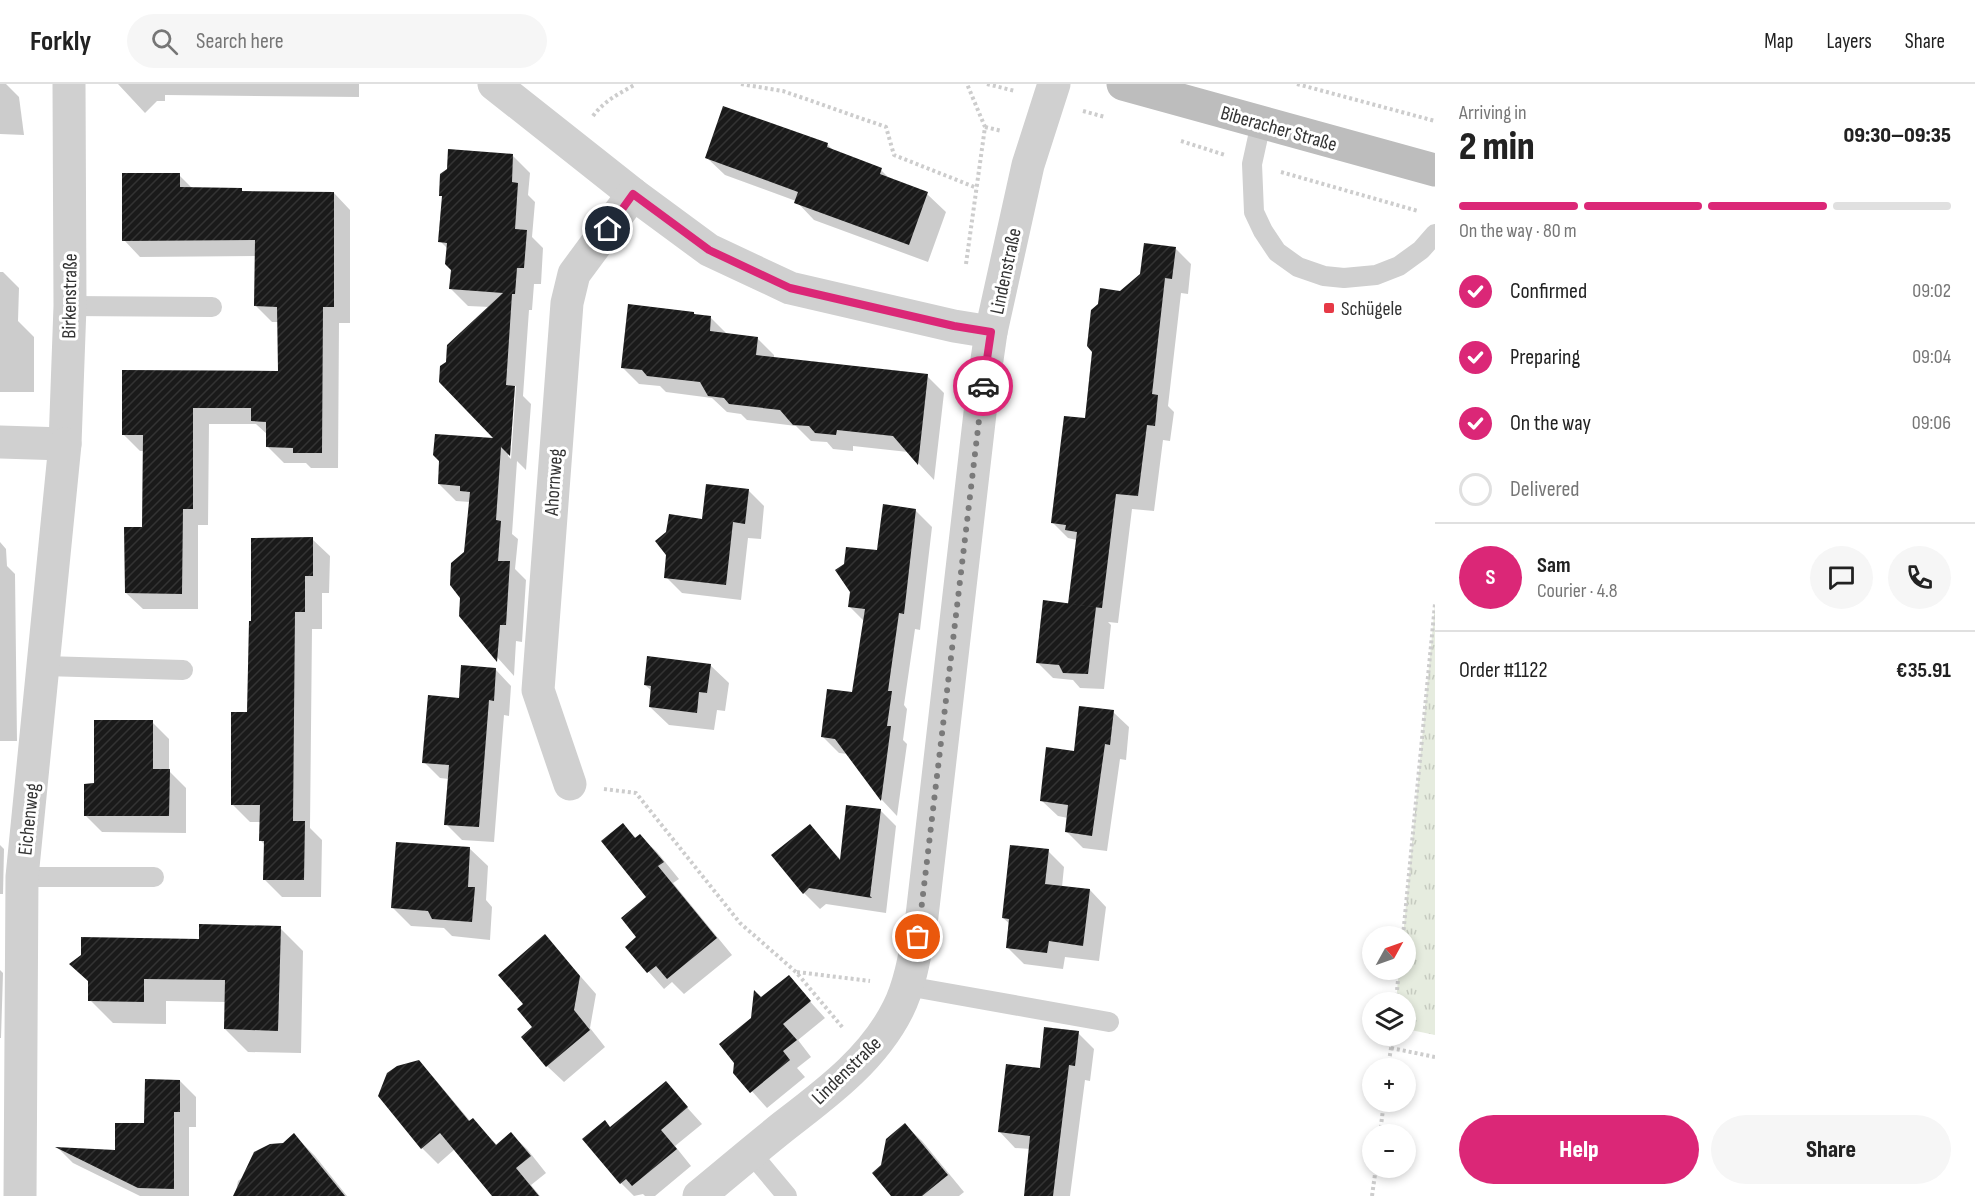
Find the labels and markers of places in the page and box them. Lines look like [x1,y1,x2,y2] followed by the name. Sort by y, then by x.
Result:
[582,203,633,254] pin
[1341,297,1402,321] place label: Schügele
[1322,301,1336,315] marker: Schügele
[892,911,943,962] pin

